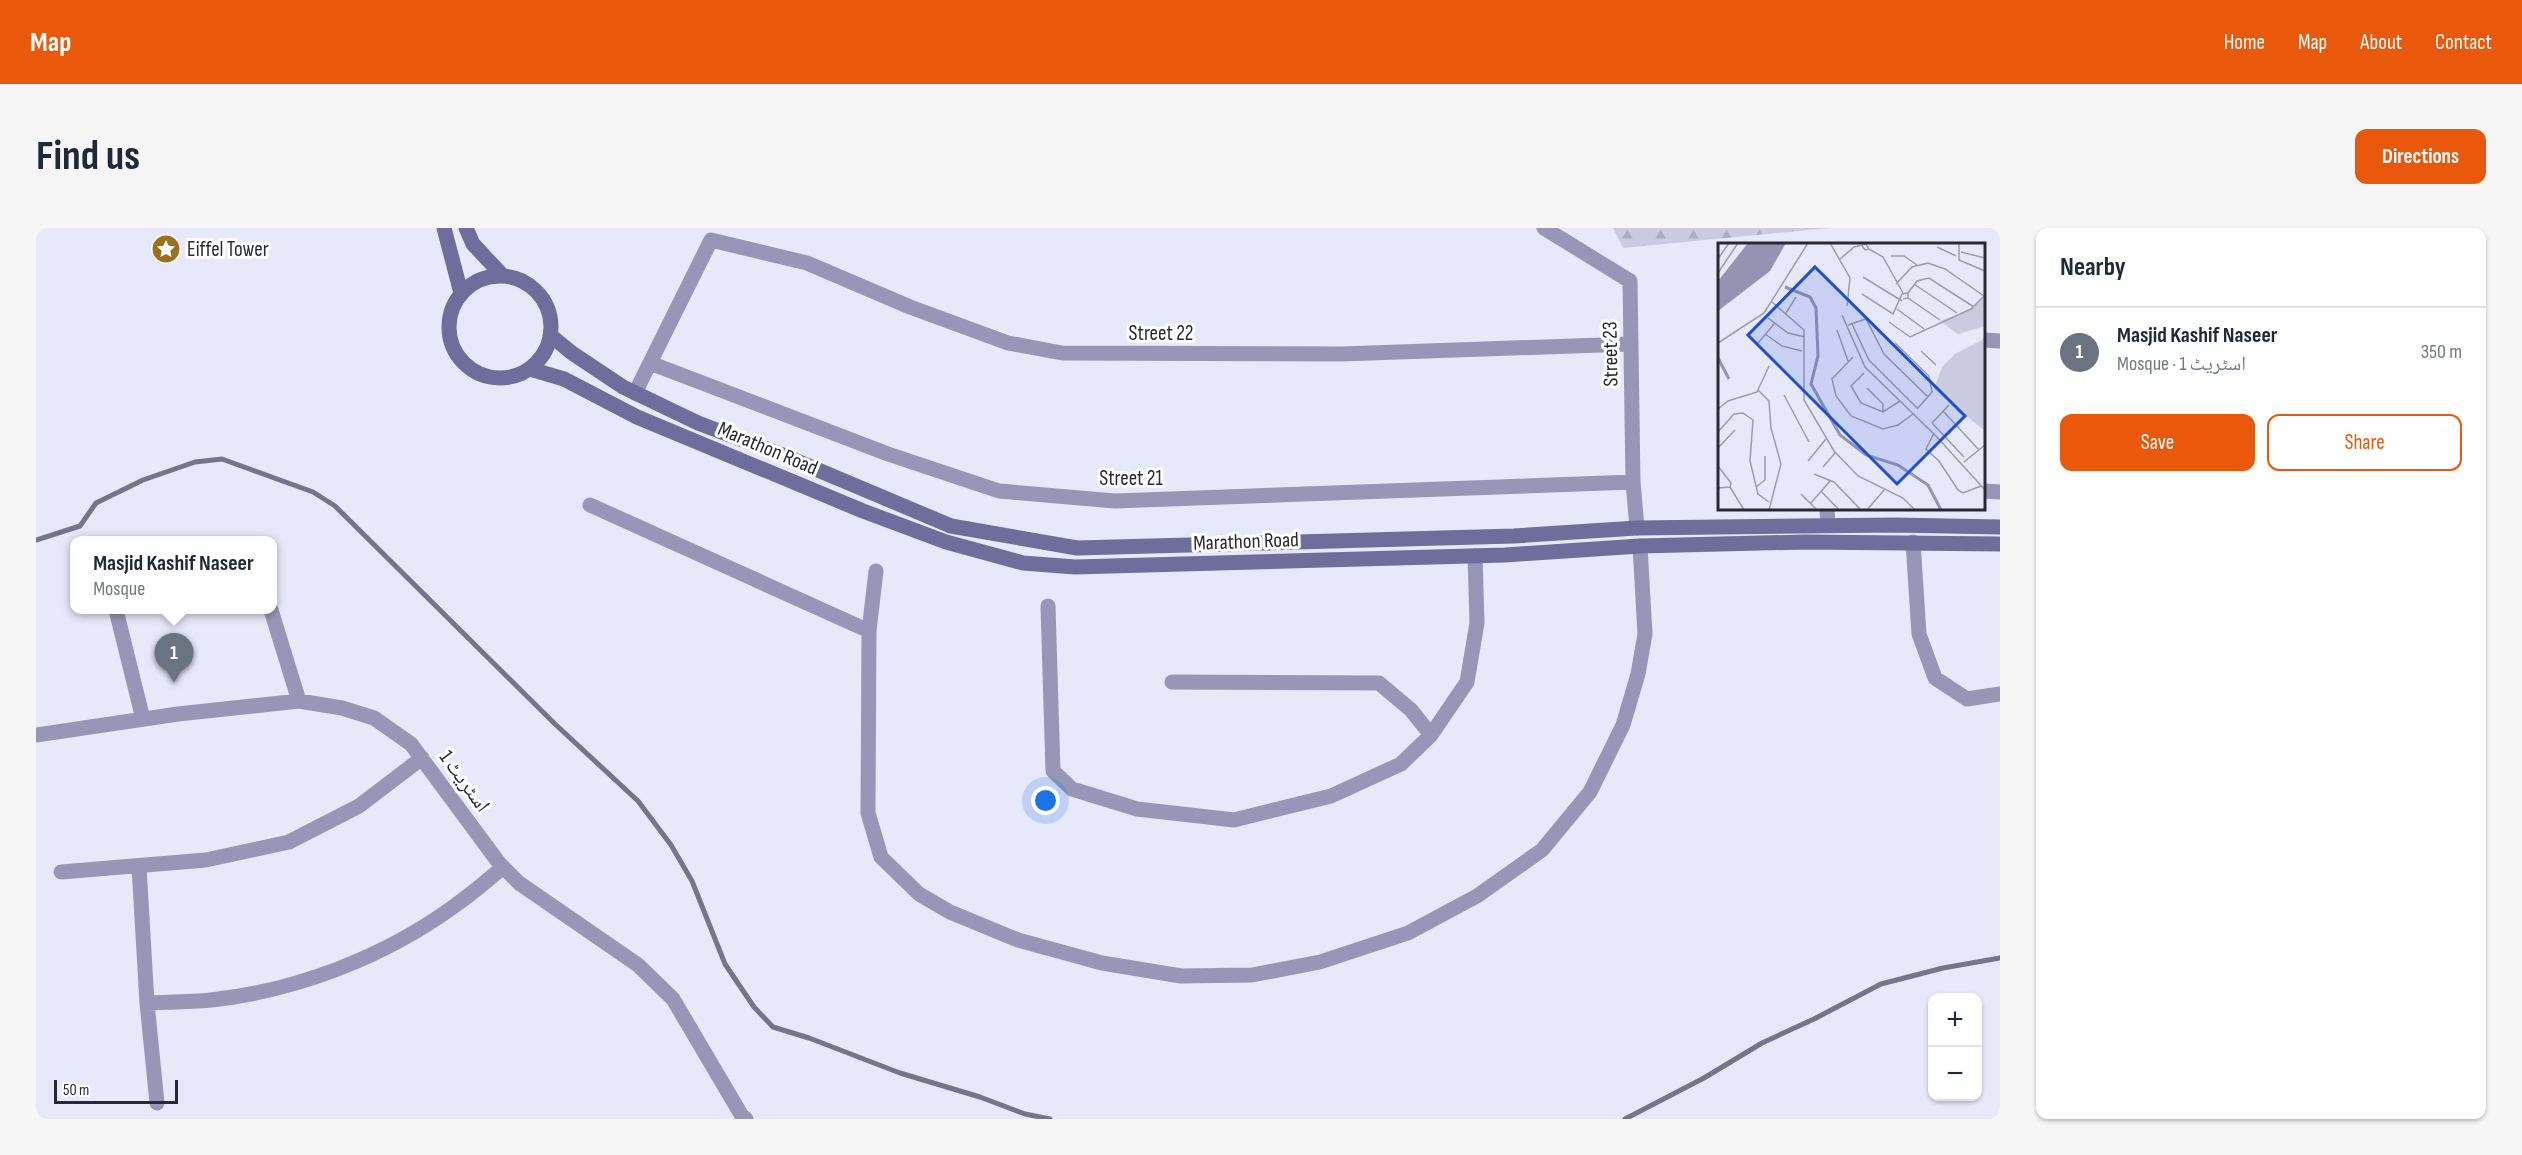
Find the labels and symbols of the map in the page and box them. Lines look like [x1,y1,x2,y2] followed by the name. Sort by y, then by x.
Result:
[150,233,182,265] place icon: Eiffel Tower
[187,237,269,262] place label: Eiffel Tower
[1718,243,1985,510] inset map
[1129,321,1193,346] street label: Street 22
[1597,321,1624,387] street label: Street 23
[714,416,821,481] street label: Marathon Road
[1099,466,1164,491] street label: Street 21
[1193,527,1299,556] street label: Marathon Road
[154,634,194,683] pin: 1
[434,746,495,817] street label: اسٹریٹ 1
[1031,786,1060,815] your location
[54,1077,178,1104] scale bar

